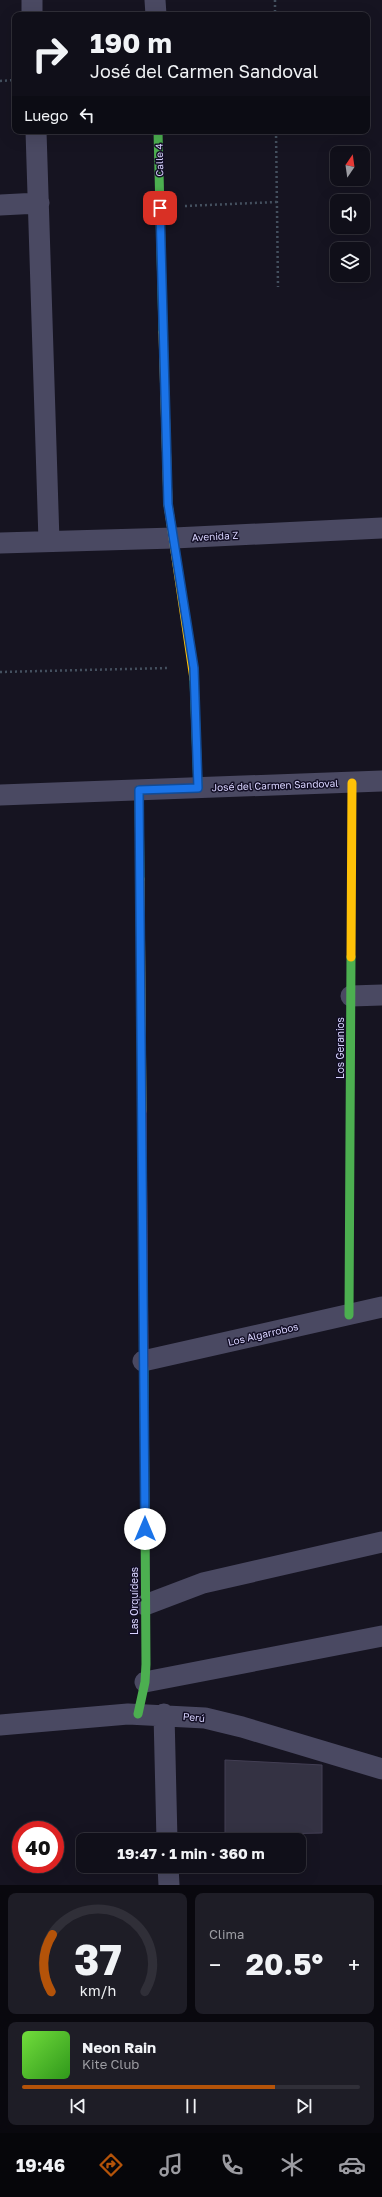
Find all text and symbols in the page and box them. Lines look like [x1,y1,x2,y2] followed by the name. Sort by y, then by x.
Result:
[90,26,172,59] text: 190 m
[24,28,76,80] icon: right
[90,60,318,82] text: José del Carmen Sandoval
[76,104,98,126] icon: left
[24,106,68,124] text: Luego
[153,143,165,177] street label: Calle 4
[330,146,370,186] north arrow
[330,146,370,282] map controls
[143,191,177,225] pin
[330,194,370,234] button: sound
[149,197,171,219] icon: arrive
[330,242,370,282] button: layers
[191,529,239,543] street label: Avenida Z
[211,777,339,793] street label: José del Carmen Sandoval
[334,1017,346,1079] street label: Los Geranios
[227,1320,299,1348] street label: Los Algarrobos
[124,1508,166,1550] position arrow
[128,1567,140,1635] street label: Las Orquídeas
[182,1710,206,1724] street label: Perú
[12,1821,64,1873] speed limit sign: 40
[117,1844,265,1862] text: 19:47 · 1 min · 360 m
[209,1926,244,1942] text: Clima
[73,1933,122,1983] text: 37
[246,1946,323,1982] text: 20.5°
[209,1951,221,1978] text: −
[348,1951,360,1978] text: +
[79,1981,116,1998] text: km/h
[82,2038,156,2056] text: Neon Rain
[82,2056,139,2072] text: Kite Club
[67,2095,89,2117] icon: previous
[180,2095,202,2117] icon: pause
[293,2095,315,2117] icon: next
[97,2151,125,2179] icon: directions
[157,2151,185,2179] icon: music
[218,2151,246,2179] icon: phone
[278,2151,306,2179] icon: climate
[338,2151,366,2179] icon: car
[16,2154,65,2176] text: 19:46

